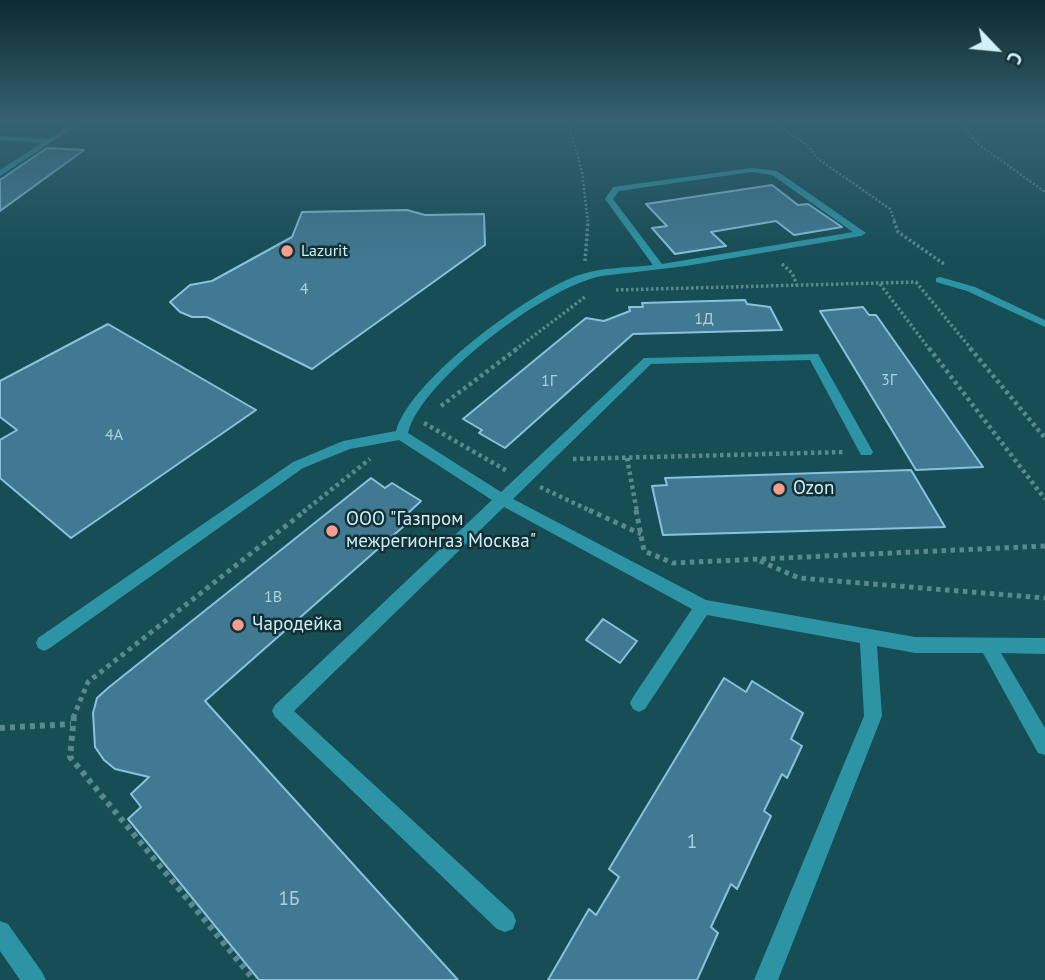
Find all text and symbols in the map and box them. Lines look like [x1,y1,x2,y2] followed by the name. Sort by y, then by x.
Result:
[961,14,1031,84] north arrow
[1002,48,1028,68] text: С
[301,241,348,261] place label: Lazurit
[279,243,295,259] marker: Lazurit
[300,279,308,299] house number: 4
[694,309,714,329] house number: 1Д
[881,370,897,390] house number: 3Г
[541,371,557,391] house number: 1Г
[105,425,123,445] house number: 4А
[793,478,834,500] place label: Ozon
[771,481,787,497] marker: Ozon
[346,509,536,553] place label: ООО "Газпром межрегионгаз Москва"
[324,523,340,539] marker: ООО "Газпром межрегионгаз Москва"
[264,587,282,607] house number: 1В
[252,614,342,636] place label: Чародейка
[230,617,246,633] marker: Чародейка
[687,832,697,854] house number: 1
[279,889,299,911] house number: 1Б

